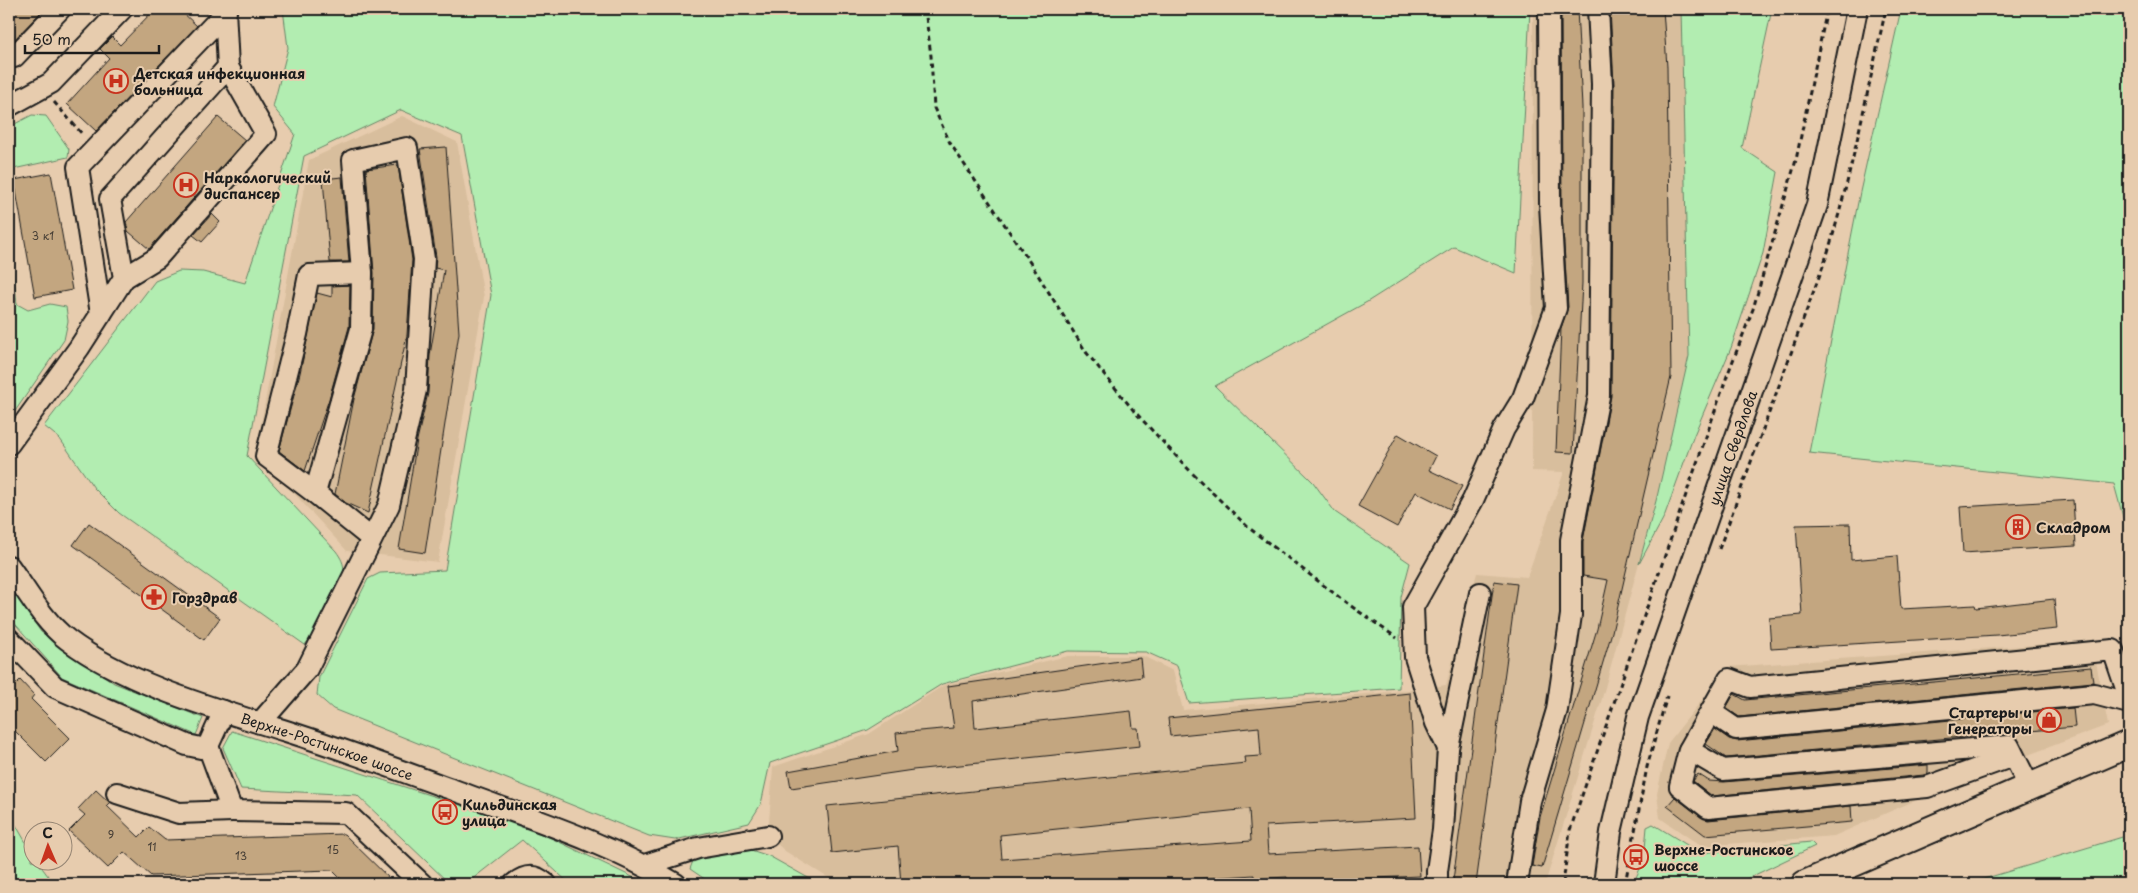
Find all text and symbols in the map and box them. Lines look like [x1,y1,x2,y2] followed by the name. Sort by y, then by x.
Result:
[25,22,159,54] scale bar
[32,27,71,50] text: 50 m
[133,63,305,100] place label: Детская инфекционная больница
[103,68,129,94] hospital icon: Детская инфекционная больница
[204,167,331,204] place label: Наркологический диспансер
[173,172,199,198] hospital icon: Наркологический диспансер
[32,227,54,244] house number: 3 к1
[1702,387,1762,508] street label: улица Свердлова
[2005,514,2031,540] building icon: Складром
[2036,517,2111,538] place label: Складром
[141,584,167,610] pharmacy icon: Горздрав
[172,587,237,608] place label: Горздрав
[1948,702,2032,739] place label: Стартеры и Генераторы
[238,707,416,785] street label: Верхне-Ростинское шоссе
[2036,707,2062,733] shop icon: Стартеры и Генераторы
[462,794,557,831] place label: Кильдинская улица
[432,799,458,825] bus stop icon: Кильдинская улица
[22,820,72,870] north arrow
[42,822,53,843] text: С
[108,826,114,843] house number: 9
[147,838,157,855] house number: 11
[1654,839,1793,876] place label: Верхне-Ростинское шоссе
[327,841,339,858] house number: 15
[1623,844,1649,870] bus stop icon: Верхне-Ростинское шоссе
[235,847,247,864] house number: 13

